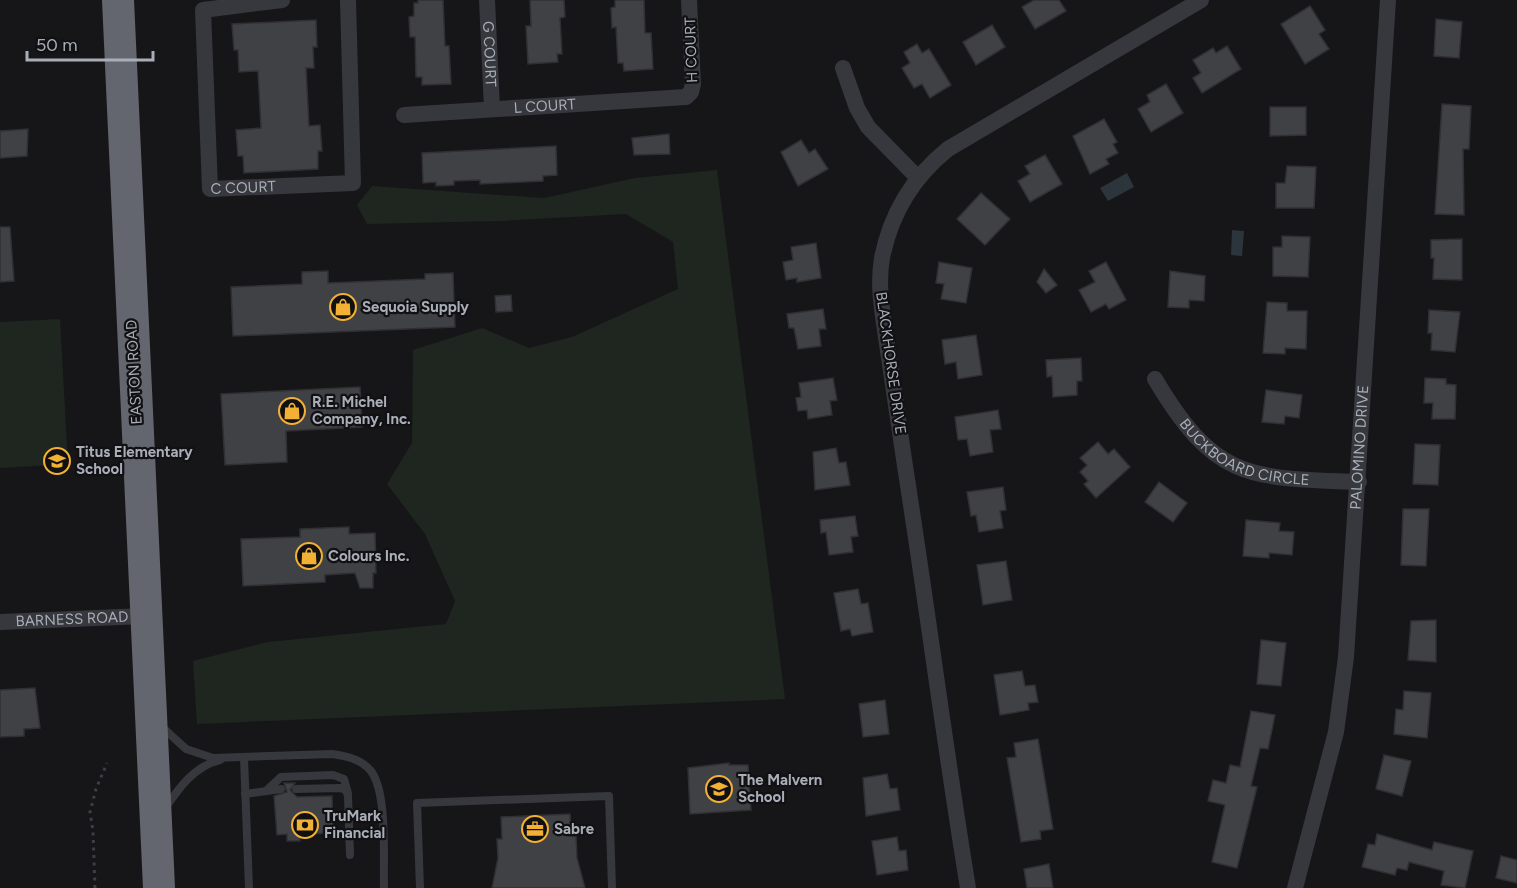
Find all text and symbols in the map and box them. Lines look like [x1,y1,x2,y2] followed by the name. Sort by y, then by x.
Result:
[681,16,701,83] street label: H COURT
[479,21,500,88] street label: G COURT
[27,24,153,62] scale bar
[36,34,78,56] text: 50 m
[513,95,577,117] street label: L COURT
[210,177,277,198] street label: C COURT
[872,290,910,436] street label: BLACKHORSE DRIVE
[328,292,358,322] shop icon: Sequoia Supply
[362,298,469,316] place label: Sequoia Supply
[122,319,146,425] street label: EASTON ROAD
[1346,385,1372,510] street label: PALOMINO DRIVE
[312,393,411,428] place label: R.E. Michel Company, Inc.
[277,396,307,426] shop icon: R.E. Michel Company, Inc.
[1176,415,1310,489] street label: BUCKBOARD CIRCLE
[76,443,193,478] place label: Titus Elementary School
[42,446,72,476] school or university icon: Titus Elementary School
[294,541,324,571] shop icon: Colours Inc.
[328,547,410,565] place label: Colours Inc.
[15,608,129,630] street label: BARNESS ROAD
[738,771,822,806] place label: The Malvern School
[704,774,734,804] school or university icon: The Malvern School
[324,807,385,842] place label: TruMark Financial
[290,810,320,840] bank icon: TruMark Financial
[520,814,550,844] office icon: Sabre
[554,820,595,838] place label: Sabre

